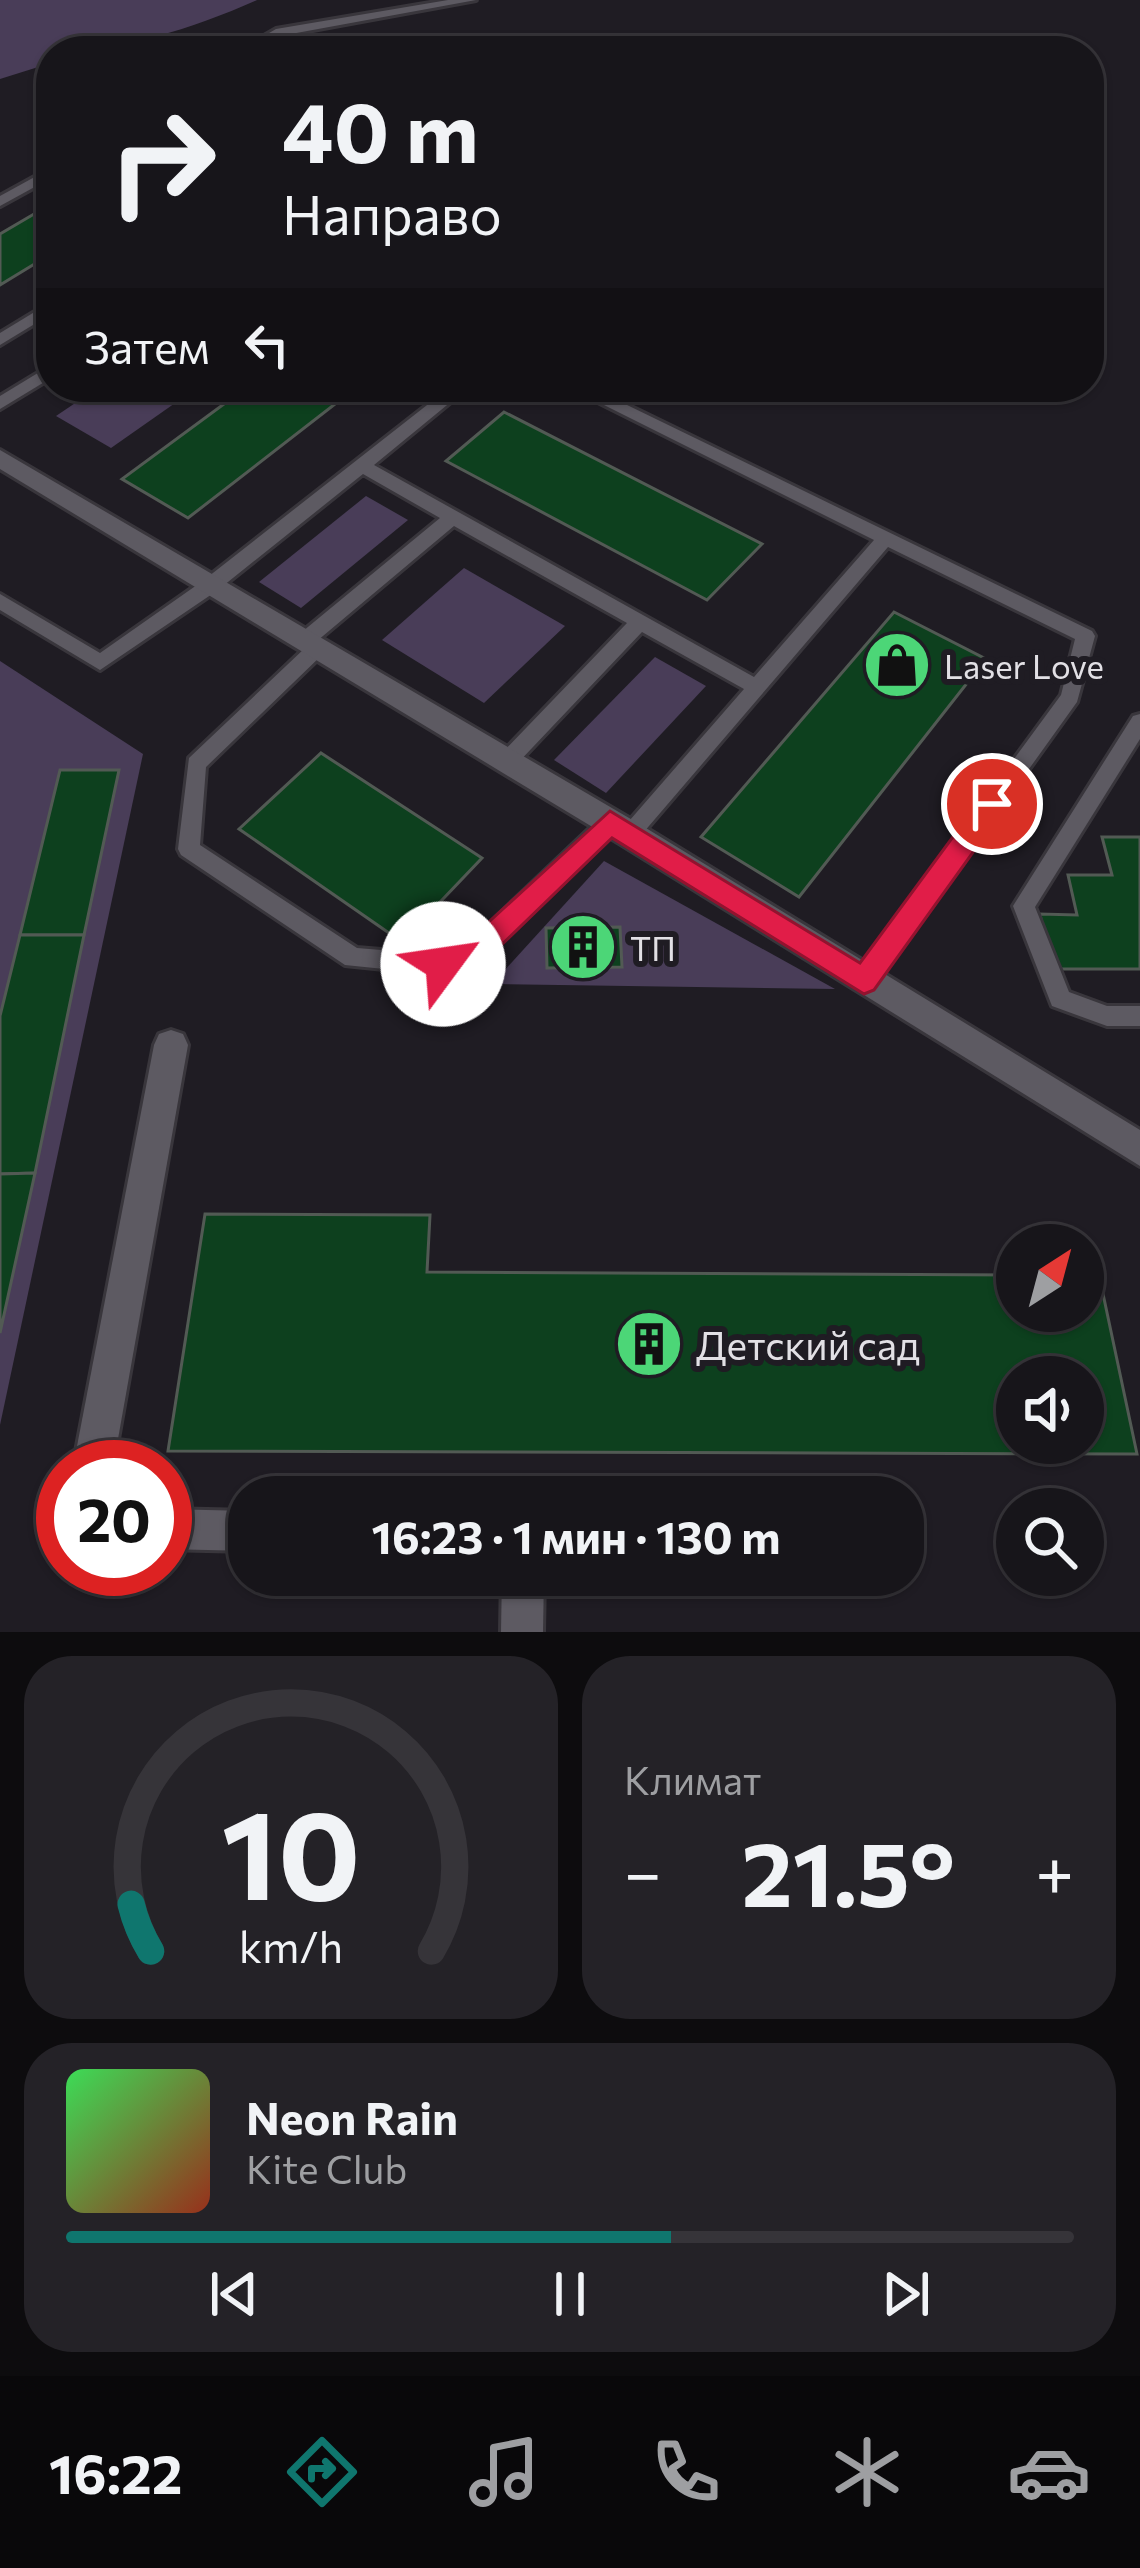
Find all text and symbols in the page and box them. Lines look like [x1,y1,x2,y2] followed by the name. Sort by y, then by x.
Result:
[282,78,479,180] text: 40 m
[84,84,240,240] icon: right
[282,180,502,246] text: Направо
[234,312,300,378] icon: left
[84,318,210,373] text: Затем
[862,630,932,700] shop icon: Laser Love
[944,645,1104,686] place label: Laser Love
[941,753,1043,855] pin
[959,771,1025,837] icon: arrive
[380,901,506,1027] position arrow
[548,912,618,982] building icon: ТП
[630,927,676,968] place label: ТП
[996,1224,1104,1332] north arrow
[996,1224,1104,1596] map controls
[614,1309,684,1379] building icon: Детский сад
[696,1320,920,1368] place label: Детский сад
[996,1356,1104,1464] button: sound
[36,1440,192,1596] speed limit sign: 20
[996,1488,1104,1596] button: search
[372,1508,780,1563] text: 16:23 · 1 мин · 130 m
[624,1755,761,1803] text: Климат
[221,1773,361,1926] text: 10
[741,1815,955,1926] text: 21.5°
[624,1830,662,1911] text: −
[1035,1830,1074,1911] text: +
[239,1918,343,1971] text: km/h
[246,2089,458,2144] text: Neon Rain
[246,2144,407,2192] text: Kite Club
[201,2261,267,2327] icon: previous
[537,2261,603,2327] icon: pause
[873,2261,939,2327] icon: next
[280,2430,364,2514] icon: directions
[462,2430,546,2514] icon: music
[644,2430,728,2514] icon: phone
[825,2430,909,2514] icon: climate
[1007,2430,1091,2514] icon: car
[49,2439,182,2505] text: 16:22

